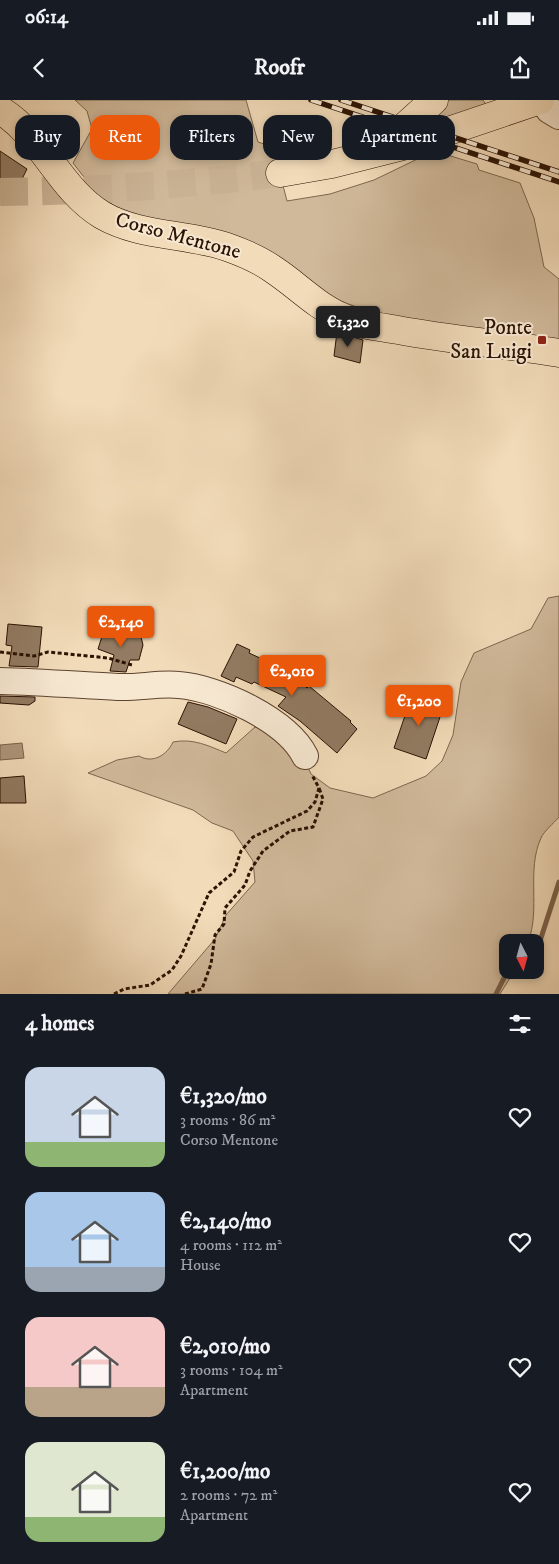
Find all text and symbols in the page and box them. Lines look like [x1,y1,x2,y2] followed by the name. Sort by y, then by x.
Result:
[25,6,68,29] text: 06:14
[25,54,53,82] icon: back
[254,54,305,81] text: Roofr
[506,54,534,82] icon: share
[15,115,80,160] chip: Buy
[90,115,160,160] chip: Rent
[170,115,253,160] chip: Filters
[263,115,332,160] chip: New
[342,115,455,160] chip: Apartment
[113,207,244,265] street label: Corso Mentone
[307,306,389,348] pin: €1,320
[327,312,369,332] text: €1,320
[450,315,532,365] place label: Ponte San Luigi
[536,334,548,346] marker: Ponte San Luigi
[80,606,162,648] pin: €2,140
[98,612,144,632] text: €2,140
[251,654,333,697] pin: €2,010
[270,661,314,681] text: €2,010
[378,684,460,727] pin: €1,200
[397,691,441,711] text: €1,200
[499,934,544,979] north arrow
[499,934,544,979] map controls
[506,1010,534,1038] icon: filters
[25,1011,94,1037] text: 4 homes
[180,1084,267,1110] text: €1,320/mo
[65,1087,125,1147] icon: home
[506,1103,534,1131] icon: heart
[180,1110,275,1130] text: 3 rooms · 86 m²
[180,1130,278,1150] text: Corso Mentone
[180,1209,271,1235] text: €2,140/mo
[65,1212,125,1272] icon: home
[506,1228,534,1256] icon: heart
[180,1235,282,1255] text: 4 rooms · 112 m²
[180,1255,221,1275] text: House
[180,1334,270,1360] text: €2,010/mo
[65,1337,125,1397] icon: home
[506,1353,534,1381] icon: heart
[180,1360,283,1380] text: 3 rooms · 104 m²
[180,1380,248,1400] text: Apartment
[180,1459,270,1485] text: €1,200/mo
[65,1462,125,1522] icon: home
[506,1478,534,1506] icon: heart
[180,1485,277,1505] text: 2 rooms · 72 m²
[180,1505,248,1525] text: Apartment

